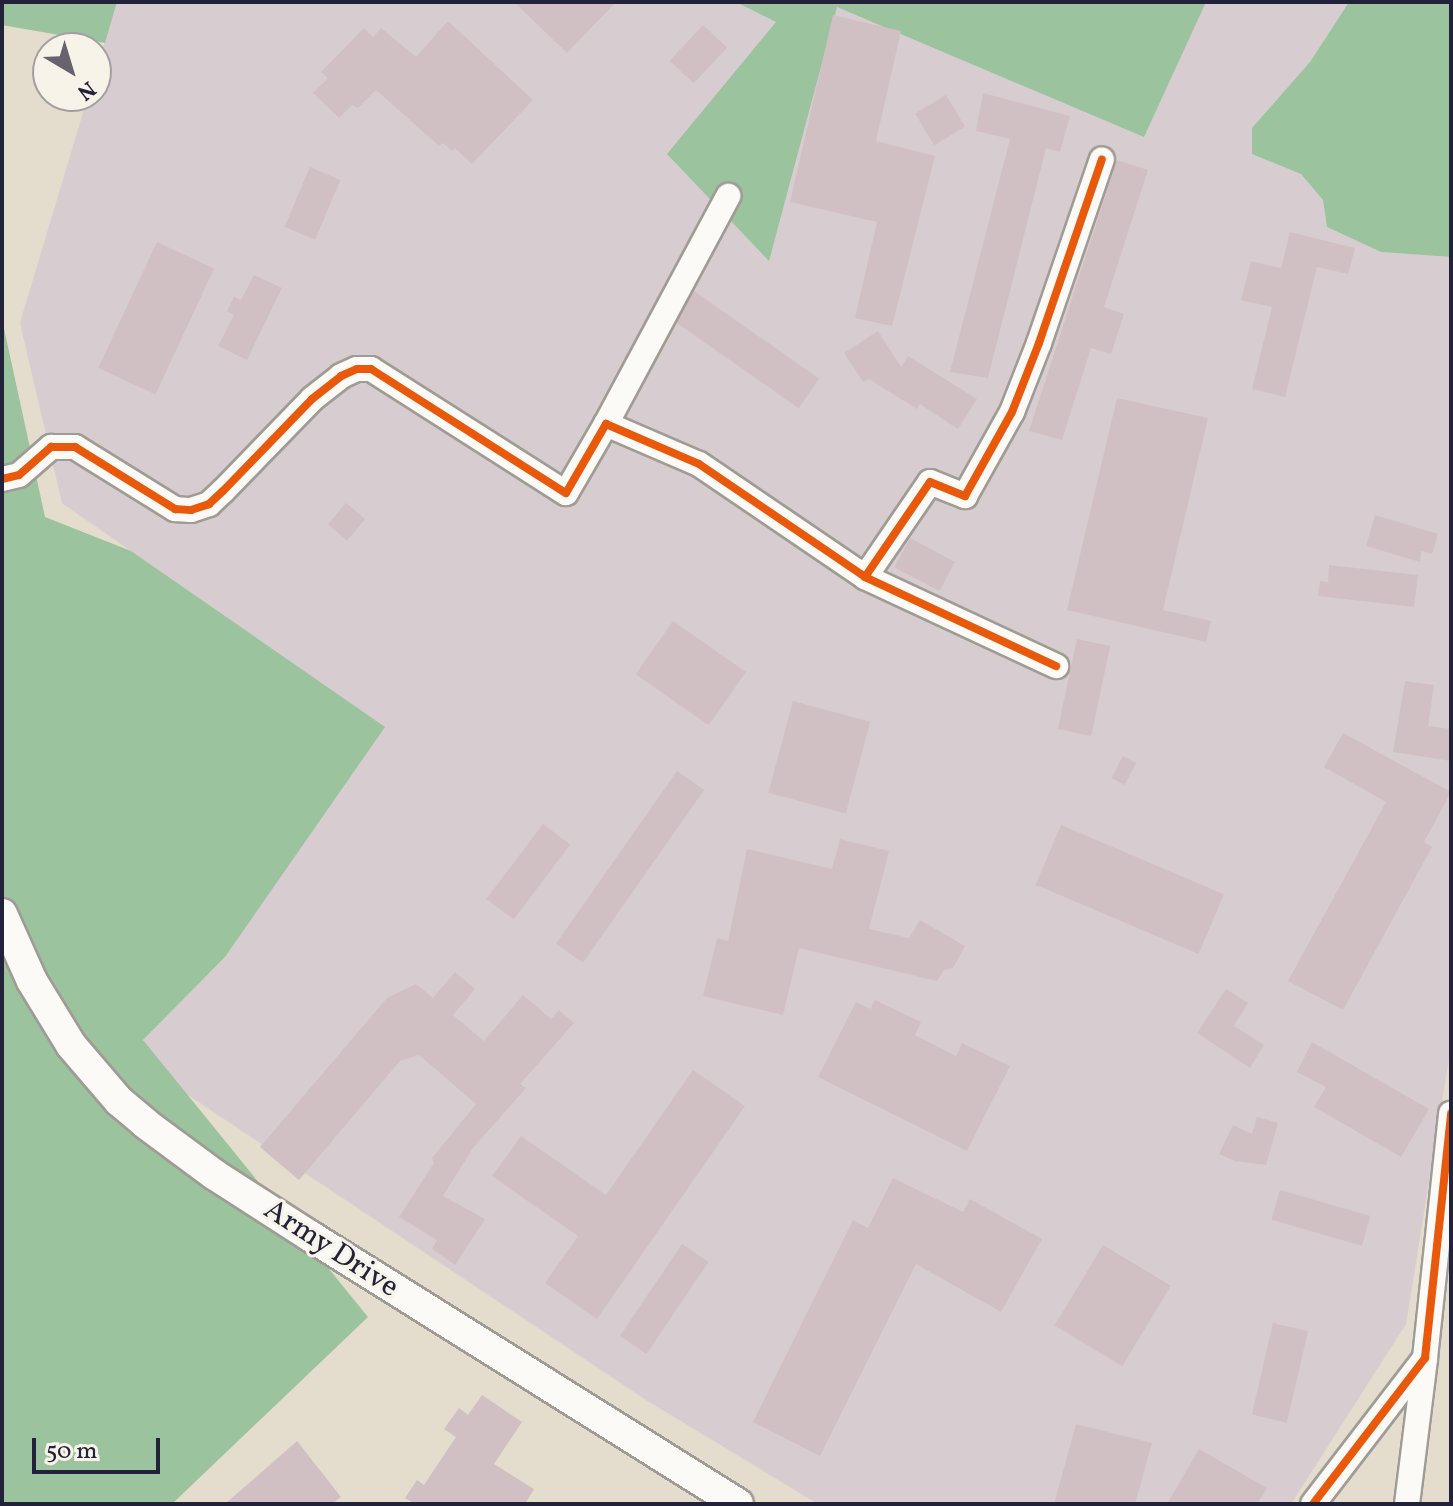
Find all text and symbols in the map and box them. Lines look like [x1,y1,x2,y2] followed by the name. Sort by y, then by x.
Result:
[32,32,112,112] north arrow
[70,73,102,107] text: N
[256,1192,406,1306] street label: Army Drive
[36,1422,164,1472] scale bar
[46,1435,98,1469] text: 50 m

